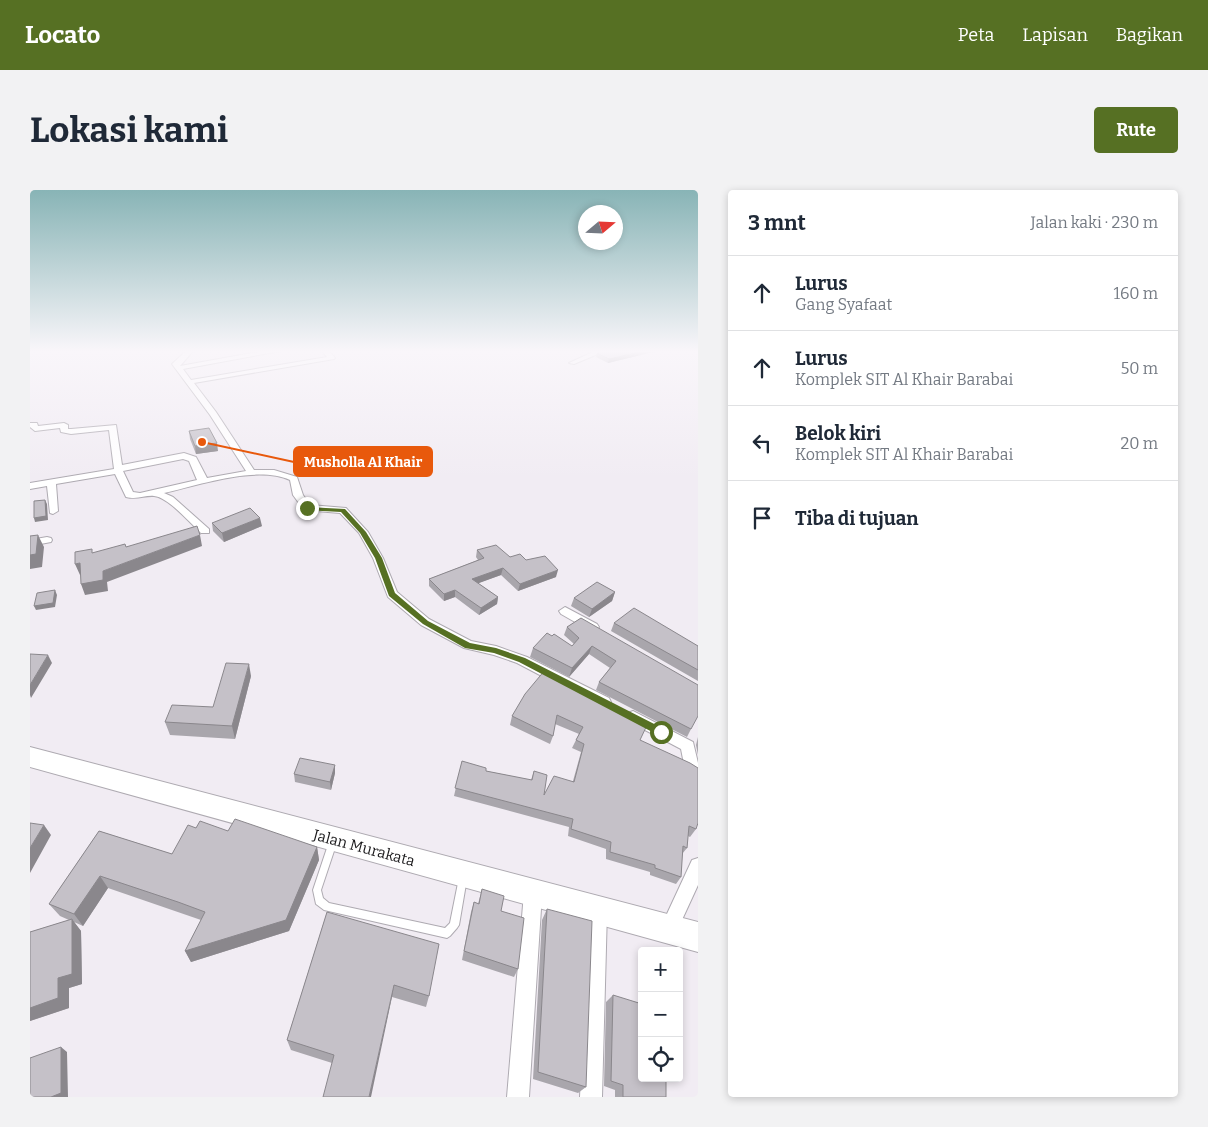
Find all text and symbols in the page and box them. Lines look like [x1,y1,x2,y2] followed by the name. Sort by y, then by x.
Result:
[25,21,100,49] text: Locato
[958,24,994,46] text: Peta
[1022,24,1088,46] text: Lapisan
[1116,24,1183,46] text: Bagikan
[1094,107,1178,153] button: Rute
[30,109,228,151] text: Lokasi kami
[578,205,623,250] north arrow
[748,210,806,236] text: 3 mnt
[1031,213,1158,232] text: Jalan kaki · 230 m
[795,272,848,295] text: Lurus
[748,279,776,307] icon: ahead
[1113,284,1158,303] text: 160 m
[795,295,892,314] text: Gang Syafaat
[795,347,848,370] text: Lurus
[748,354,776,382] icon: ahead
[1121,359,1158,378] text: 50 m
[795,370,1013,389] text: Komplek SIT Al Khair Barabai
[795,422,881,445] text: Belok kiri
[748,429,776,457] icon: left
[1121,434,1158,453] text: 20 m
[795,445,1013,464] text: Komplek SIT Al Khair Barabai
[294,447,432,476] callout: Musholla Al Khair
[304,454,423,471] text: Musholla Al Khair
[296,497,319,520] route end
[748,504,776,532] icon: arrive
[795,507,919,530] text: Tiba di tujuan
[650,721,673,744] route start
[310,826,417,870] street label: Jalan Murakata
[638,947,683,1082] map controls
[638,947,683,992] button: +
[638,992,683,1037] button: −
[638,1037,683,1082] button: locate

